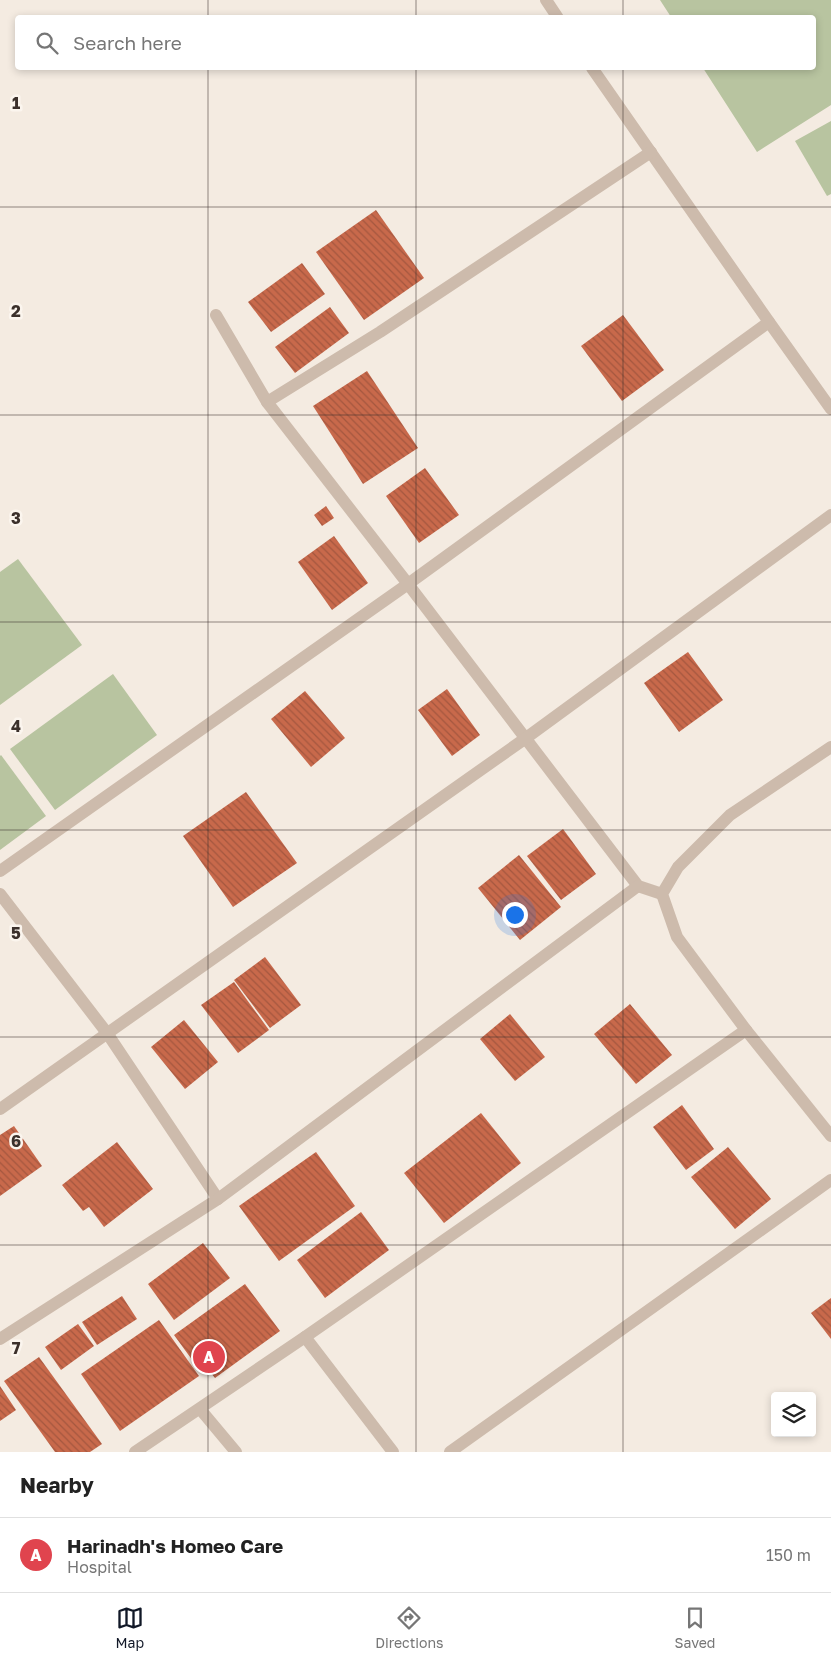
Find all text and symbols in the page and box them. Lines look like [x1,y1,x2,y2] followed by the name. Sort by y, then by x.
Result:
[15,15,816,70] search box
[33,29,61,57] icon: search
[73,31,182,54] text: Search here
[12,93,20,113] text: 1
[11,301,21,321] text: 2
[11,508,21,528] text: 3
[11,716,21,736] text: 4
[502,902,528,928] your location
[11,923,21,943] text: 5
[11,1131,21,1151] text: 6
[12,1338,21,1358] text: 7
[193,1338,225,1376] pin: A
[771,1392,816,1437] map controls
[771,1392,816,1437] button: layers
[20,1472,94,1498] text: Nearby
[67,1534,283,1557] text: Harinadh's Homeo Care
[30,1545,42,1565] text: A
[766,1545,811,1565] text: 150 m
[67,1557,132,1577] text: Hospital
[116,1604,144,1651] tab: Map
[375,1604,444,1651] tab: Directions
[675,1604,715,1651] tab: Saved

